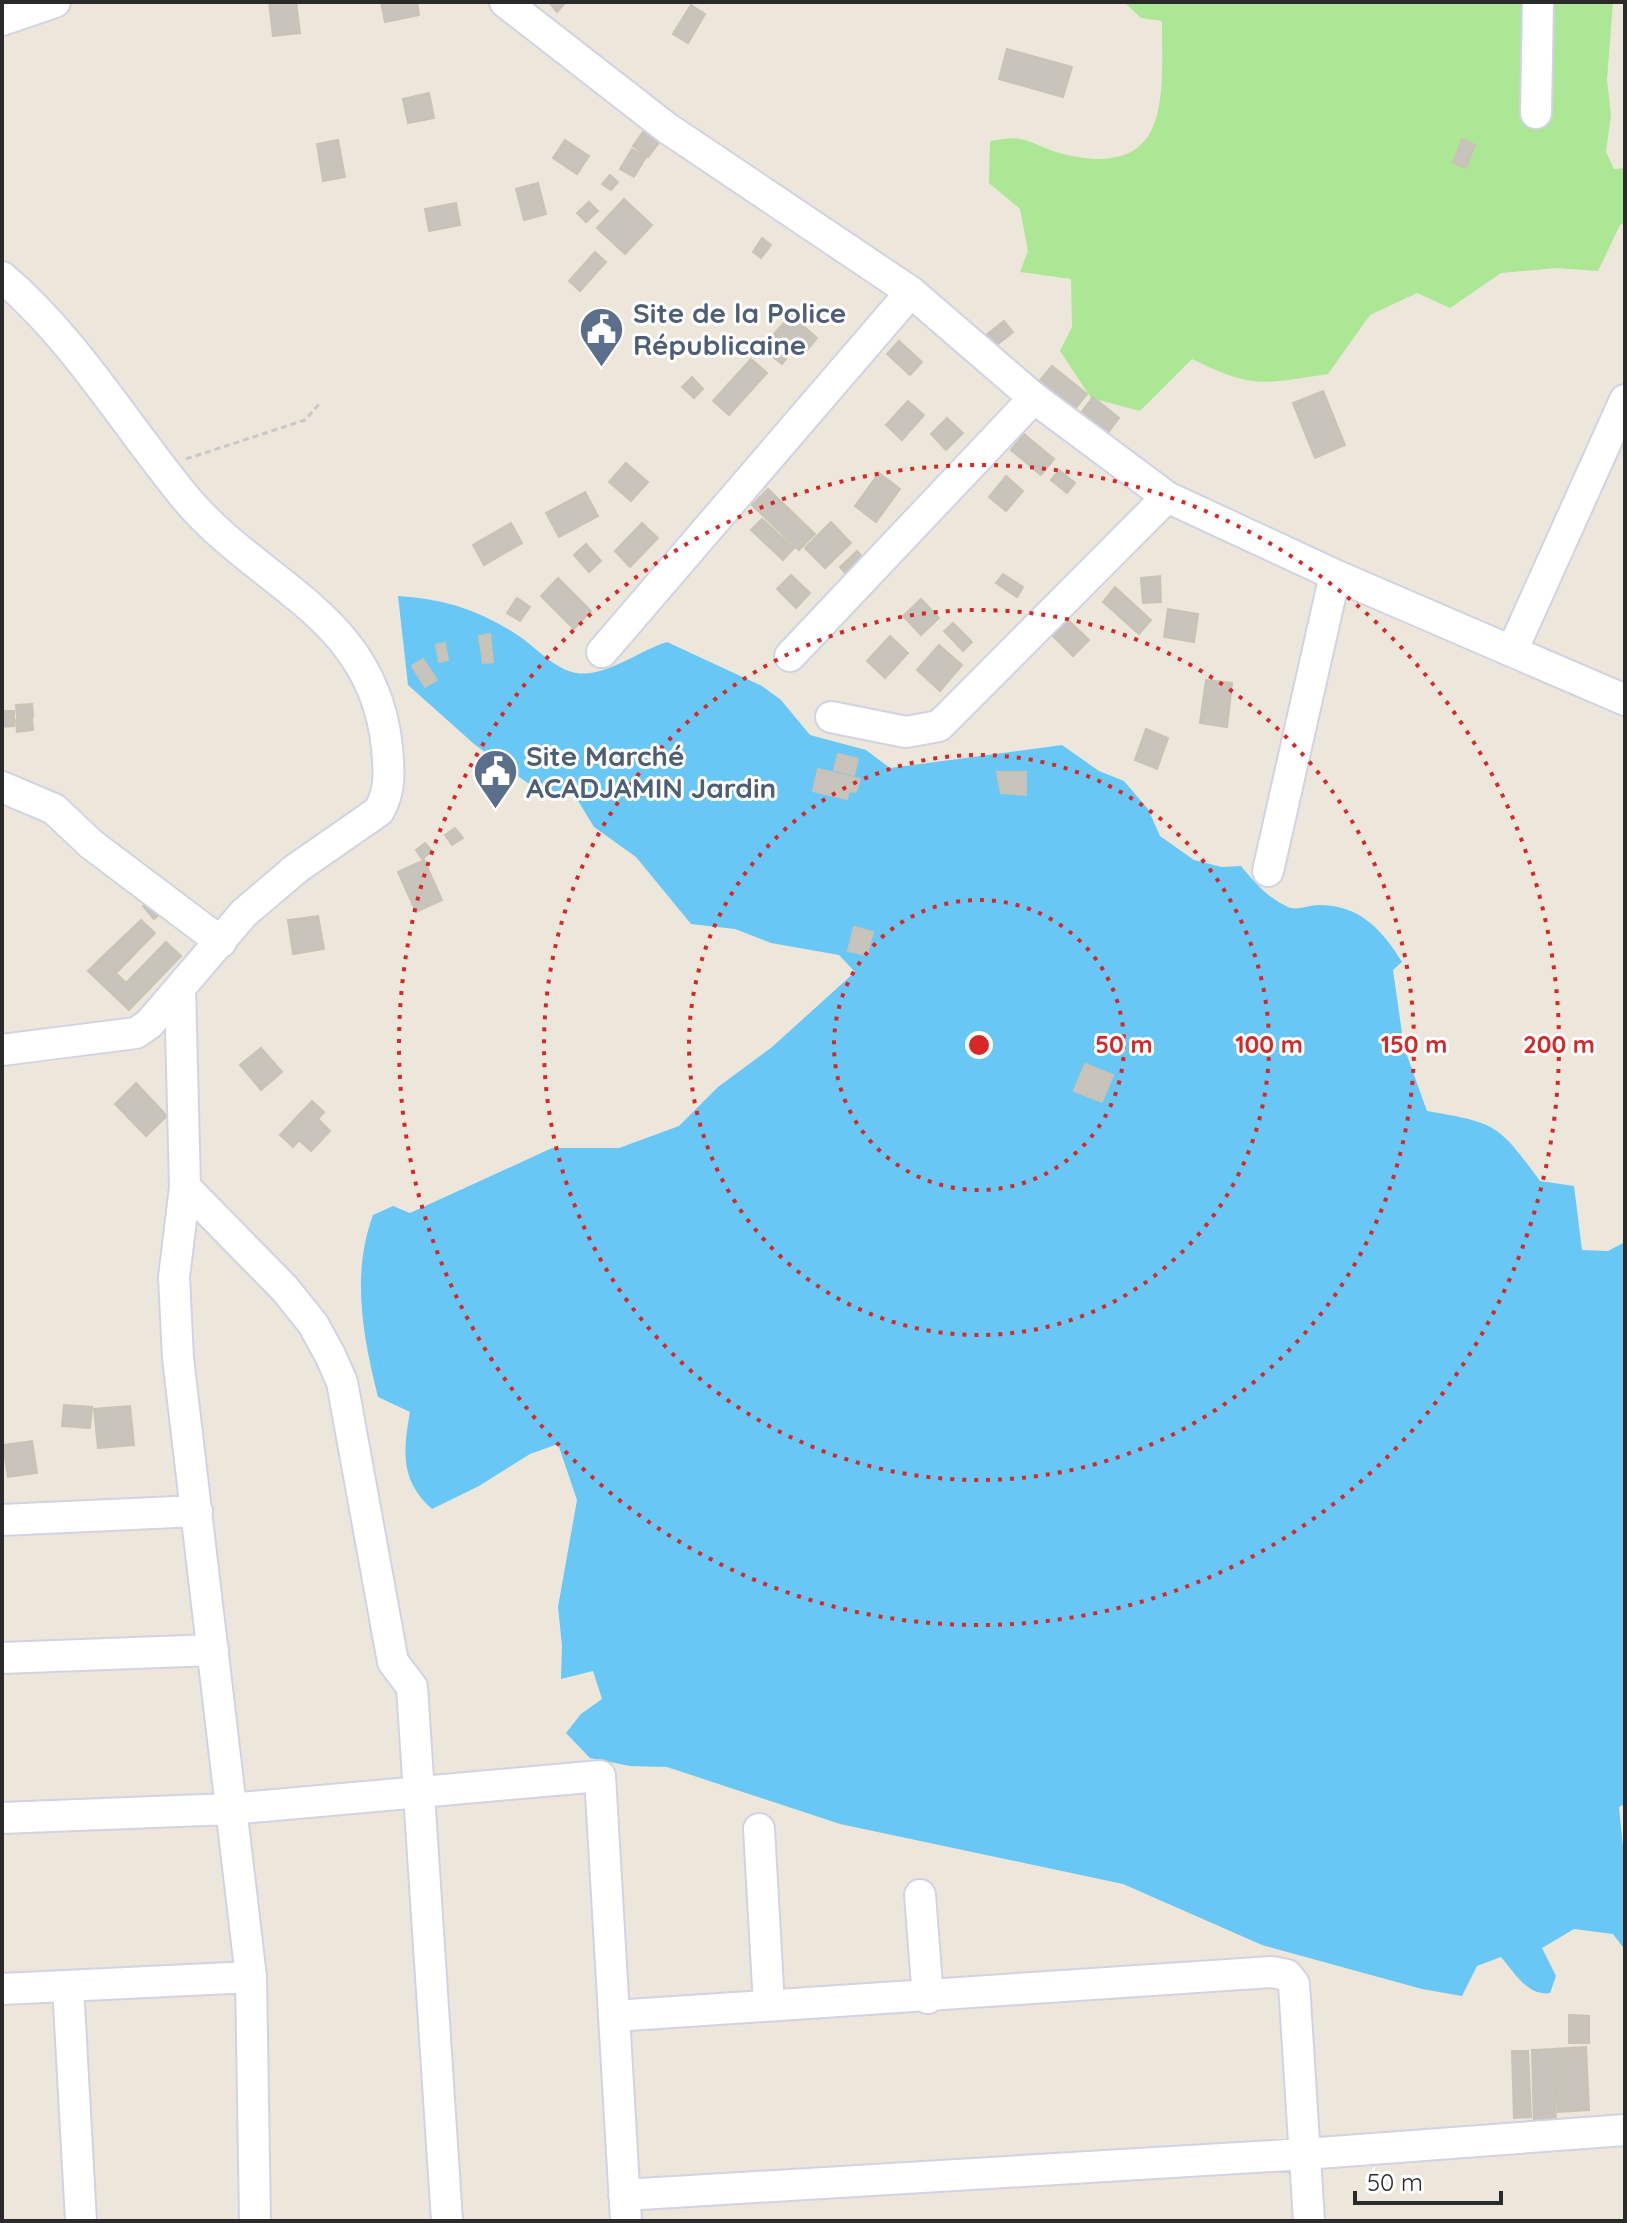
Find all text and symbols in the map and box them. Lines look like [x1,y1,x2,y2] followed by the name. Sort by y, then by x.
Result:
[633,295,846,362] place label: Site de la Police Républicaine
[578,305,626,368] public building icon: Site de la Police Républicaine
[526,738,776,805] place label: Site Marché ACADJAMIN Jardin
[471,748,519,811] public building icon: Site Marché ACADJAMIN Jardin
[1095,1029,1153,1059] text: 50 m
[1235,1029,1303,1059] text: 100 m
[1381,1029,1447,1059] text: 150 m
[1523,1029,1595,1059] text: 200 m
[965,1031,993,1059] centre of rings
[1355,2155,1501,2205] scale bar
[1367,2167,1423,2197] text: 50 m

